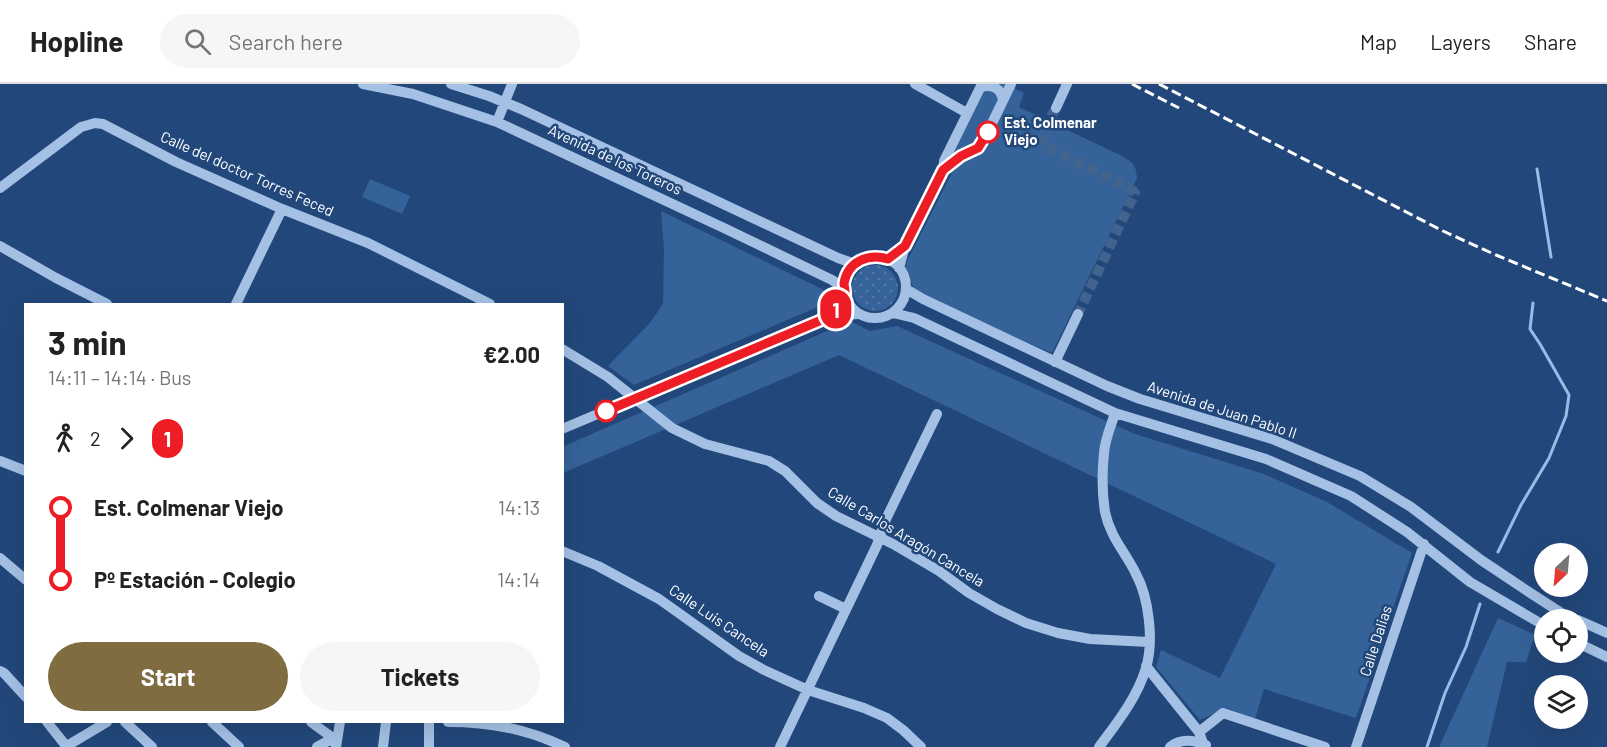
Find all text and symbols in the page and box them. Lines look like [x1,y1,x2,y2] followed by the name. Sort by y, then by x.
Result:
[160,14,580,68] search box
[30,24,124,58] text: Hopline
[181,25,214,58] icon: search
[229,28,343,54] text: Search here
[1360,29,1397,54] text: Map
[1430,29,1491,54] text: Layers
[1524,29,1577,54] text: Share
[1004,113,1097,148] place label: Est. Colmenar Viejo
[546,120,685,198] street label: Avenida de los Toreros
[977,121,999,143] marker: Est. Colmenar Viejo
[158,127,337,219] street label: Calle del doctor Torres Feced
[816,290,856,328] line badge: 1
[832,297,840,322] text: 1
[48,322,126,362] text: 3 min
[483,341,540,367] text: €2.00
[48,365,191,389] text: 14:11 – 14:14 · Bus
[1145,376,1299,442] street label: Avenida de Juan Pablo II
[595,400,617,422] unlabelled marker
[48,422,81,455] icon: walk
[110,422,143,455] icon: forward
[90,426,101,450] text: 2
[164,426,171,451] text: 1
[825,482,988,590] street label: Calle Carlos Aragón Cancela
[94,494,284,520] text: Est. Colmenar Viejo
[498,495,540,519] text: 14:13
[1534,543,1588,597] north arrow
[1534,543,1588,729] map controls
[94,566,296,592] text: Pº Estación - Colegio
[497,567,540,591] text: 14:14
[666,580,773,660] street label: Calle Luis Cancela
[1355,603,1395,678] street label: Calle Dalias
[1534,609,1588,663] button: locate
[48,642,288,711] button: Start
[300,642,540,711] button: Tickets
[1534,675,1588,729] button: layers

